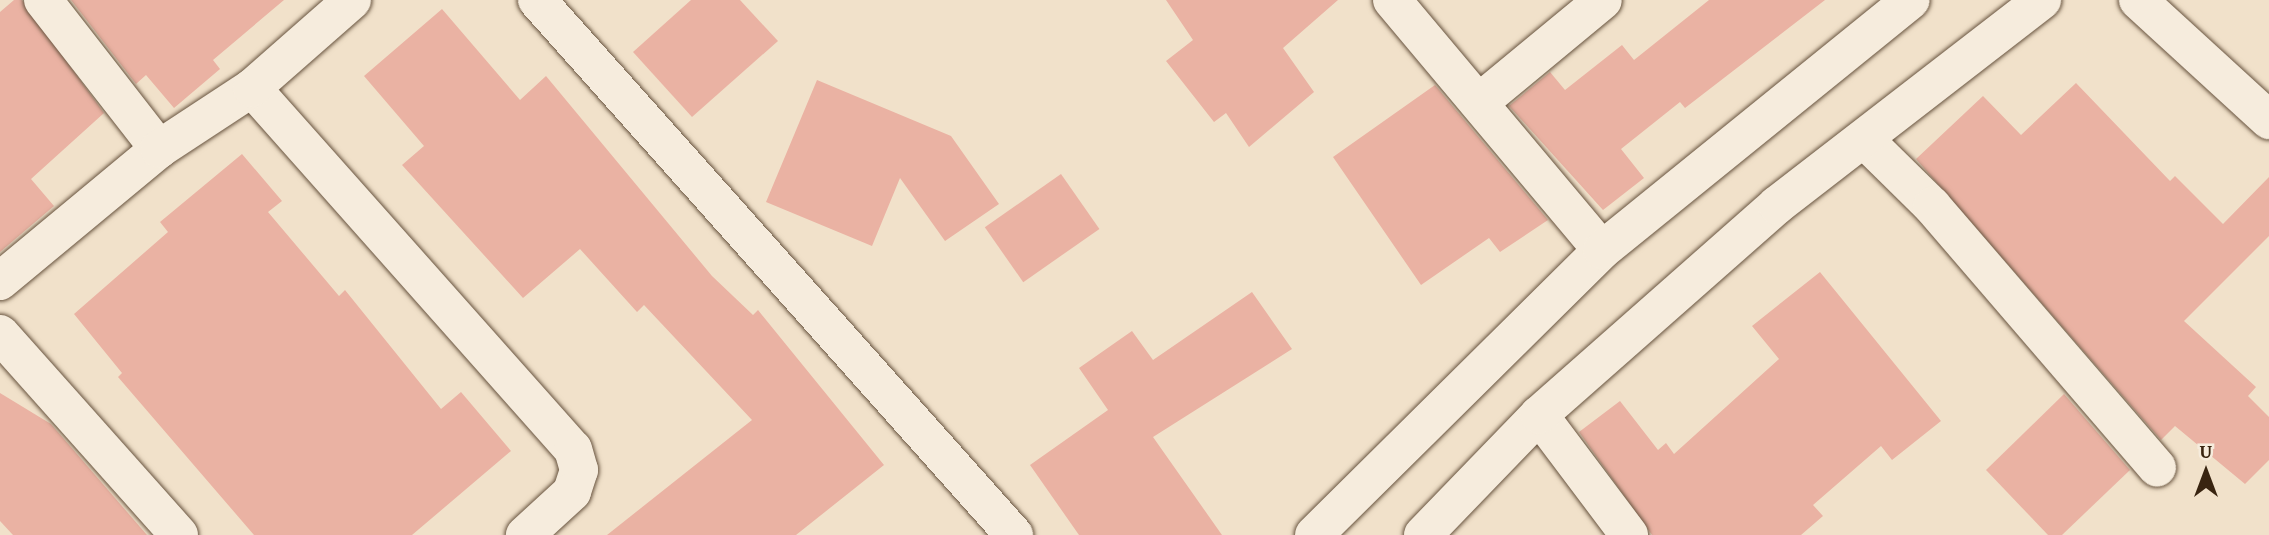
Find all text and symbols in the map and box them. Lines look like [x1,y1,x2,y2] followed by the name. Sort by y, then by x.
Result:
[2171,437,2241,507] north arrow
[2200,437,2212,465] text: U

